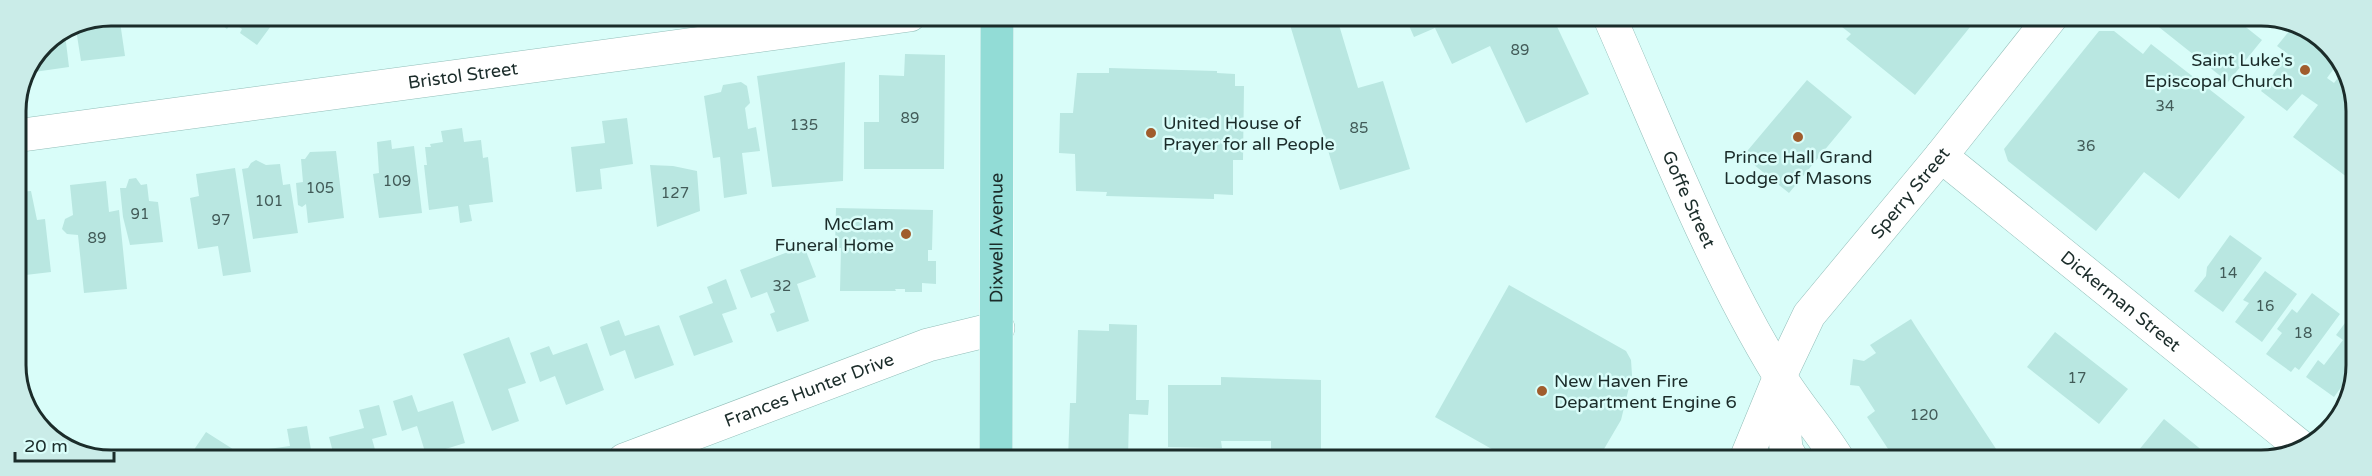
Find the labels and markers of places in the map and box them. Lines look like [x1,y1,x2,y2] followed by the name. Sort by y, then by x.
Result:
[2145,49,2293,92] place label: Saint Luke's Episcopal Church
[2298,63,2312,77] marker: Saint Luke's Episcopal Church
[1163,112,1335,155] place label: United House of Prayer for all People
[1144,126,1158,140] marker: United House of Prayer for all People
[1791,130,1805,144] marker: Prince Hall Grand Lodge of Masons
[1724,146,1873,189] place label: Prince Hall Grand Lodge of Masons
[774,213,894,256] place label: McClam Funeral Home
[899,227,913,241] marker: McClam Funeral Home
[1554,370,1737,413] place label: New Haven Fire Department Engine 6
[1535,384,1549,398] marker: New Haven Fire Department Engine 6

